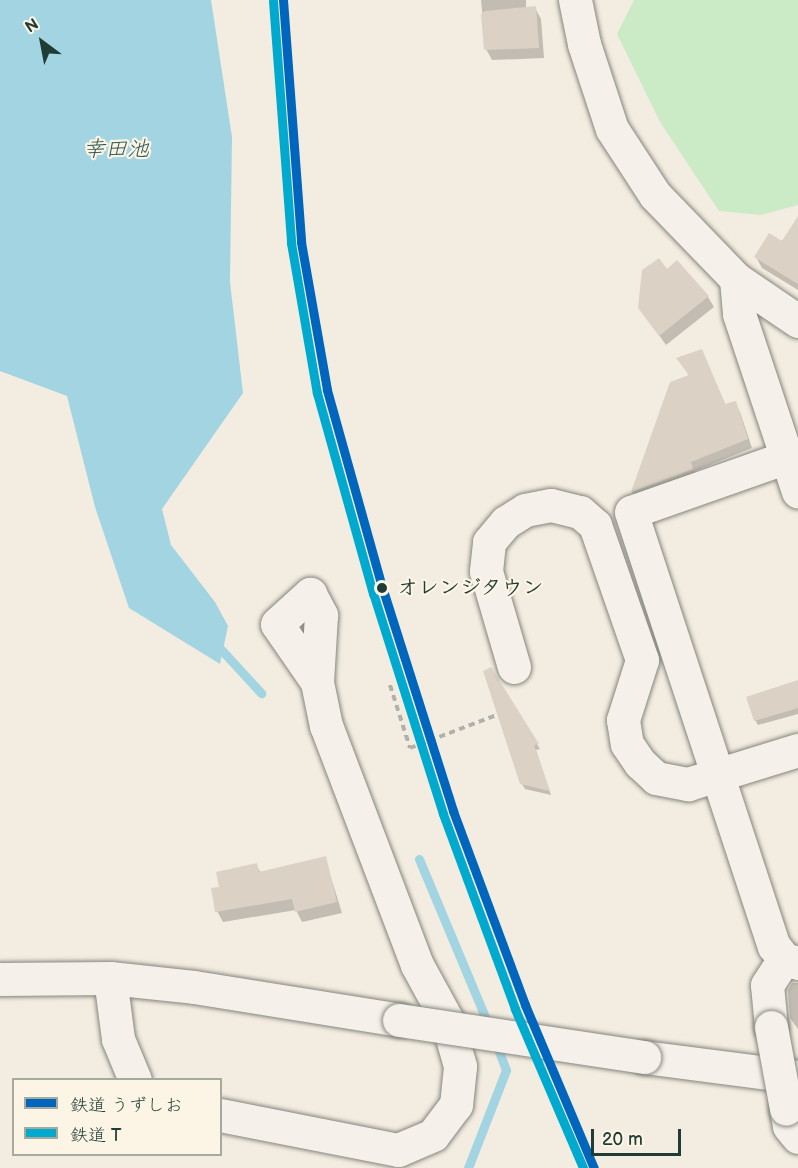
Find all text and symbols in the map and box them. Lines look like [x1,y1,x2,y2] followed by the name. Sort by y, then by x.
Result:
[12,12,72,72] north arrow
[22,15,42,38] text: N
[83,137,149,163] water label: 幸田池
[397,575,544,601] place label: オレンジタウン
[372,578,392,598] marker: オレンジタウン
[12,1078,222,1156] legend
[70,1095,183,1116] text: 鉄道 うずしお
[594,1117,684,1155] scale bar
[70,1125,122,1146] text: 鉄道 T
[602,1129,643,1150] text: 20 m

